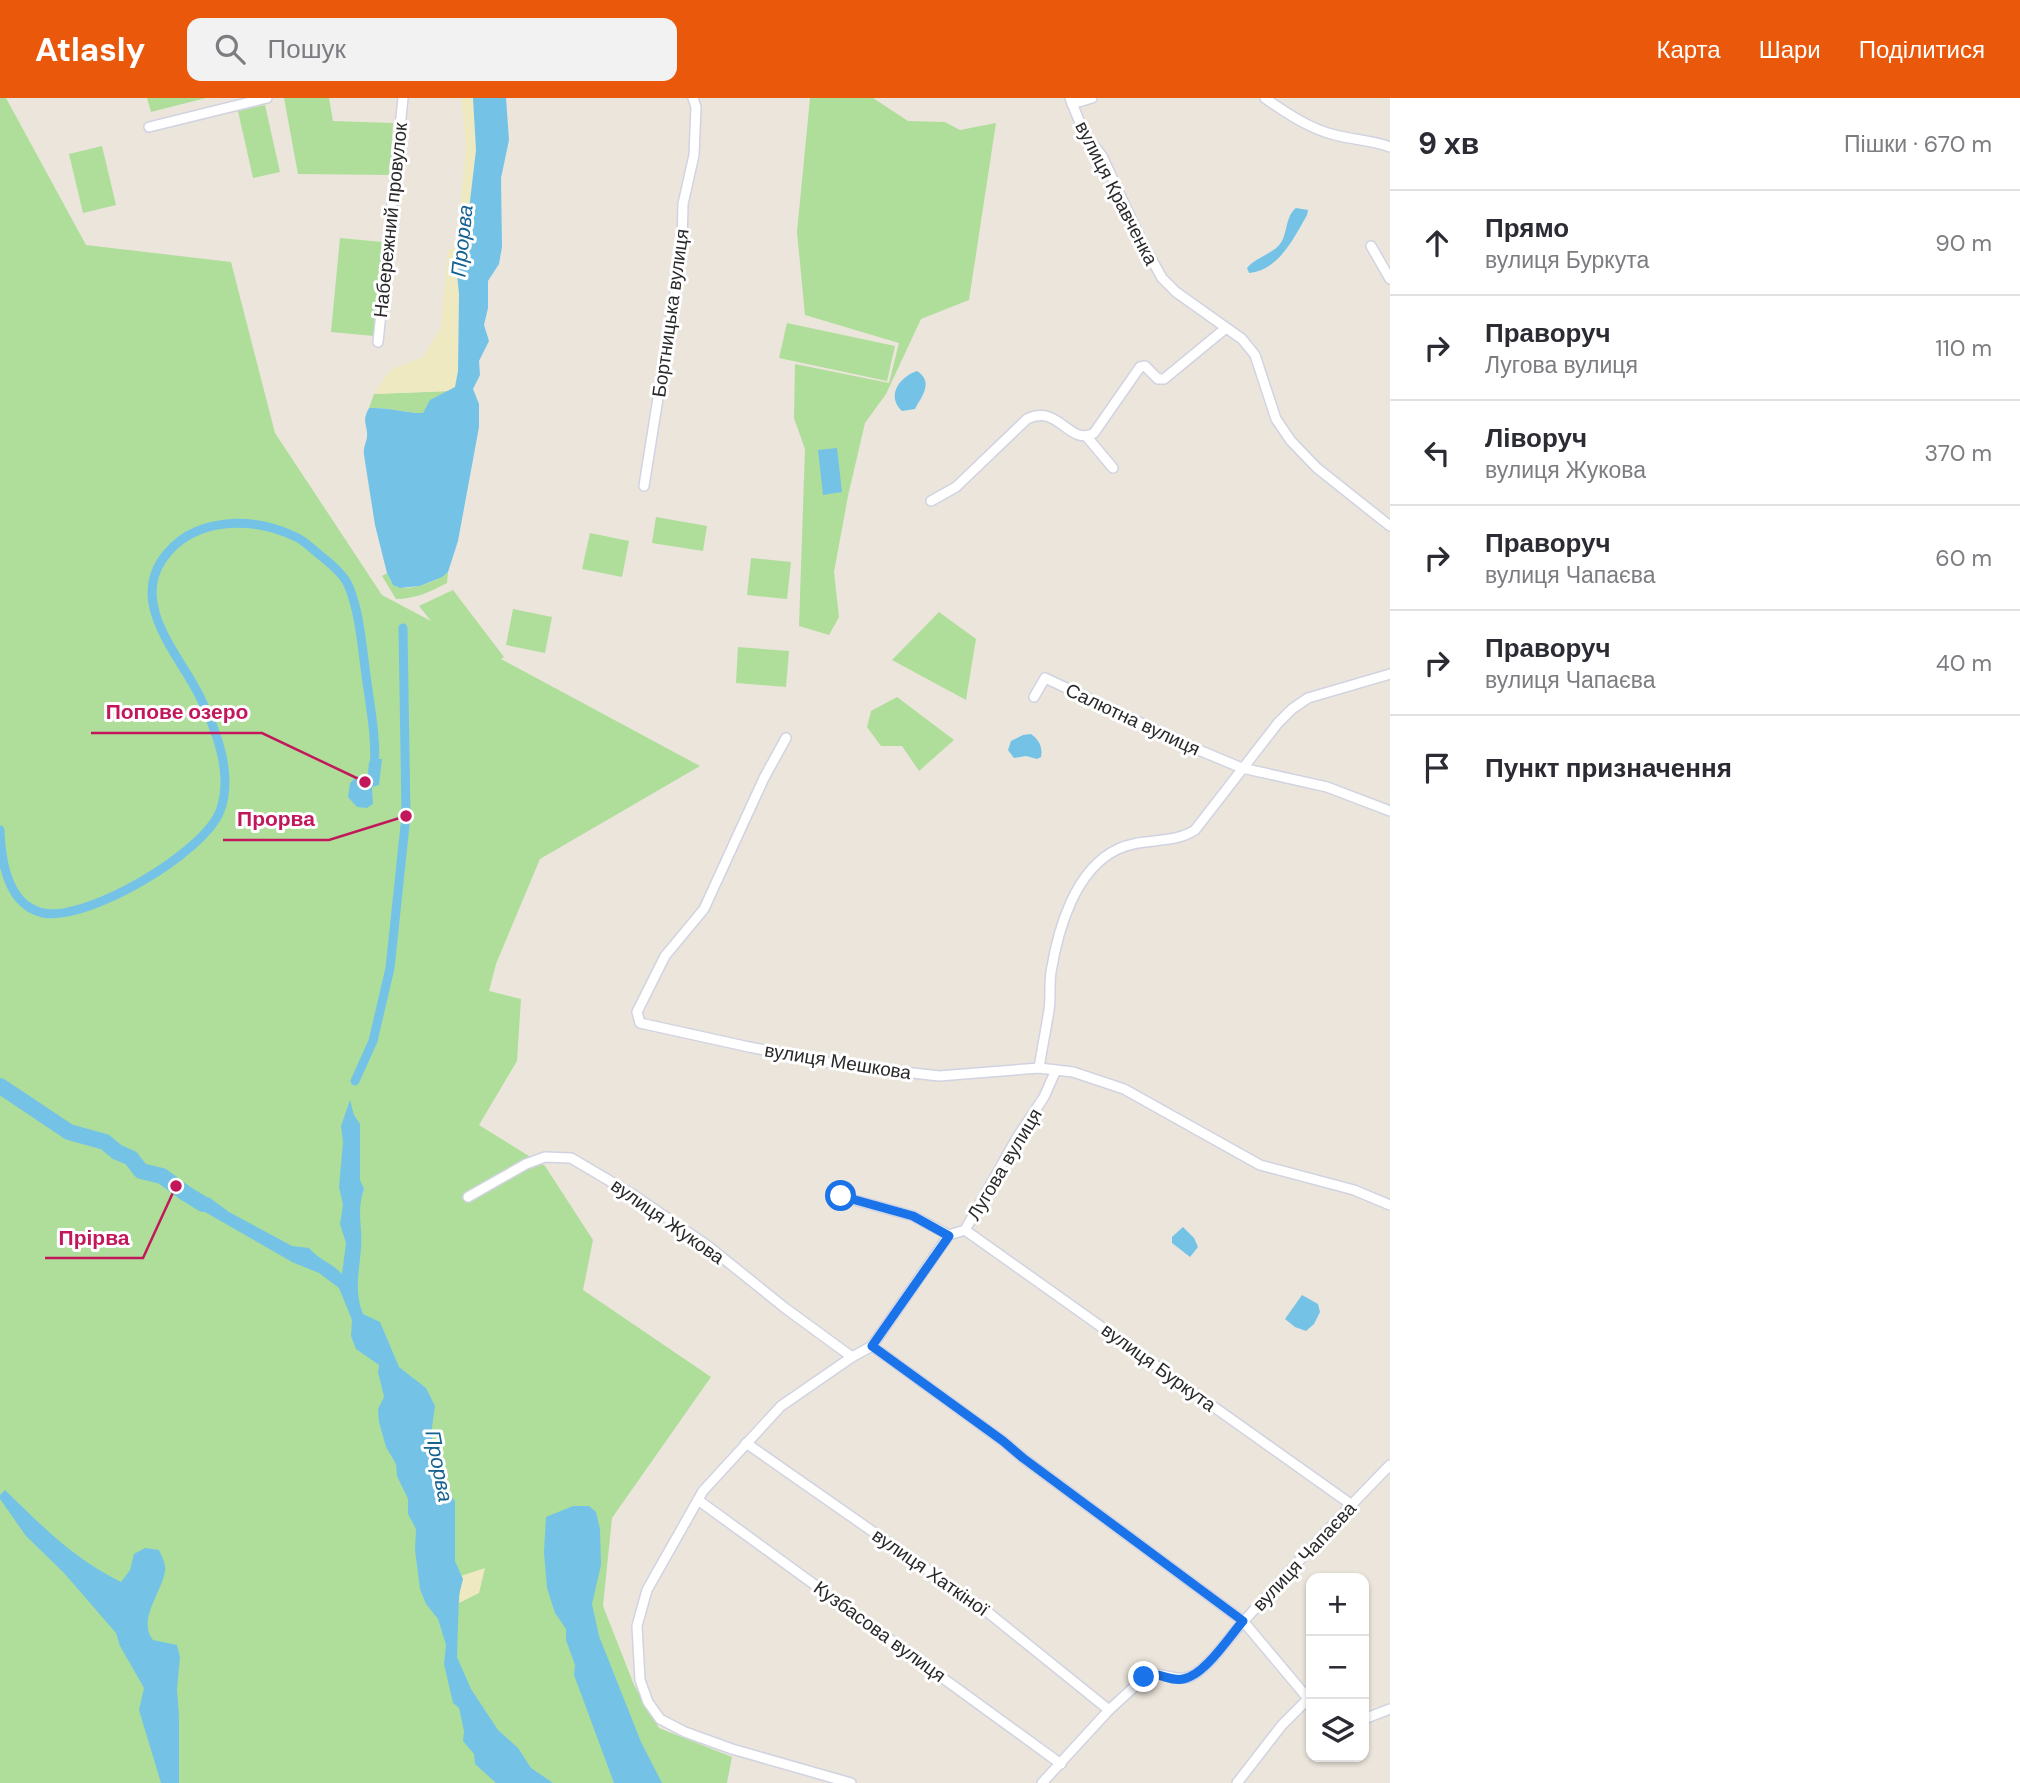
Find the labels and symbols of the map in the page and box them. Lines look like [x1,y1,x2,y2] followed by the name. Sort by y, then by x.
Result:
[1069,117,1164,270] street label: вулиця Кравченка
[368,120,413,319] street label: Набережний провулок
[444,204,480,278] water label: Прорва
[646,227,695,399] street label: Бортницька вулиця
[1061,677,1204,762] street label: Салютна вулиця
[91,691,262,733] callout: Попове озеро
[106,698,248,726] text: Попове озеро
[223,798,329,840] callout: Прорва
[237,805,315,833] text: Прорва
[763,1038,913,1085] street label: вулиця Мешкова
[961,1104,1048,1225] street label: Лугова вулиця
[606,1173,730,1270] street label: вулиця Жукова
[825,1180,856,1211] route start
[45,1216,143,1258] callout: Прірва
[59,1224,130,1252] text: Прірва
[1096,1317,1221,1418] street label: вулиця Буркута
[418,1428,460,1504] water label: Прорва
[1247,1496,1362,1616] street label: вулиця Чапаєва
[867,1523,995,1622] street label: вулиця Хаткіної
[809,1575,951,1688] street label: Кузбасова вулиця
[1128,1661,1159,1692] route end

